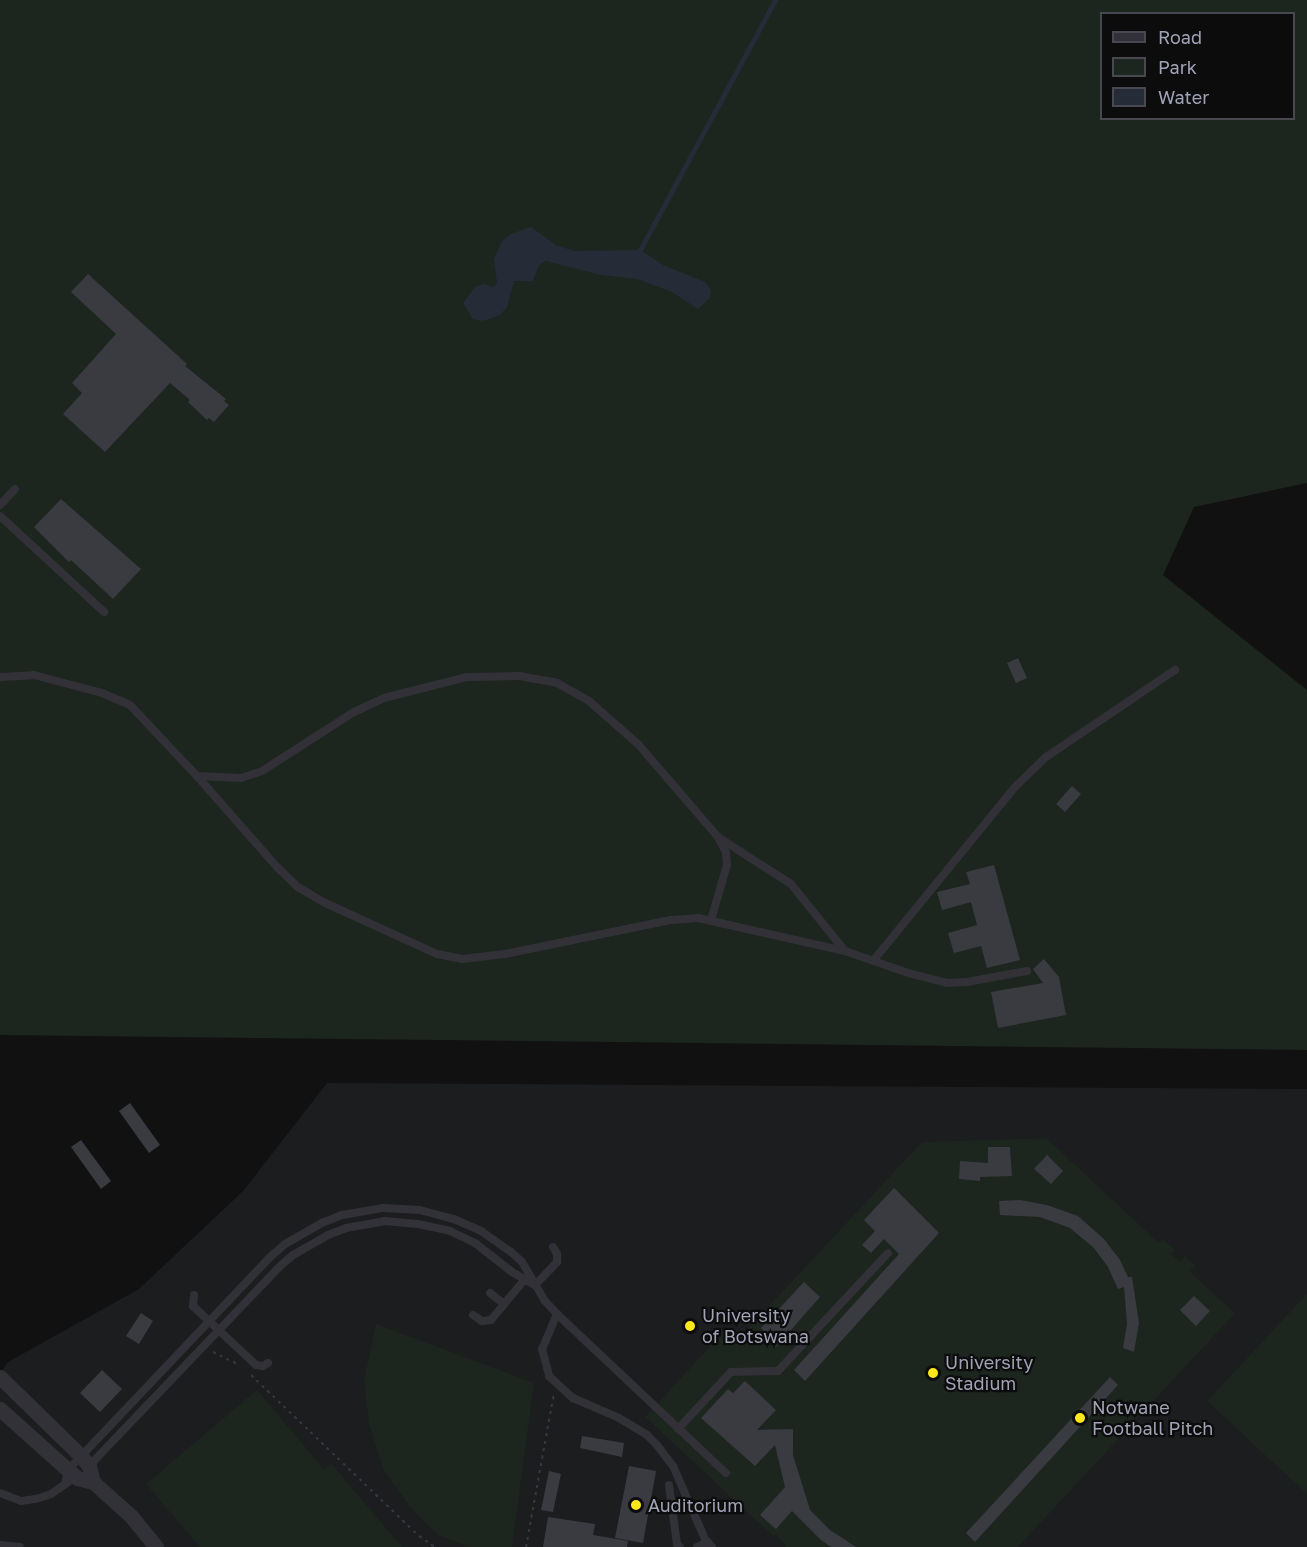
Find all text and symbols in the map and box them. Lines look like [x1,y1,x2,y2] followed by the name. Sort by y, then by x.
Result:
[1100,12,1295,120] legend
[1158,26,1202,48] text: Road
[1158,56,1197,78] text: Park
[1158,86,1209,108] text: Water
[702,1305,809,1348] place label: University of Botswana
[683,1319,697,1333] marker: University of Botswana
[945,1352,1033,1394] place label: University Stadium
[926,1366,940,1380] marker: University Stadium
[1092,1397,1213,1440] place label: Notwane Football Pitch
[1073,1411,1087,1425] marker: Notwane Football Pitch
[648,1494,743,1516] place label: Auditorium
[629,1498,643,1512] marker: Auditorium

